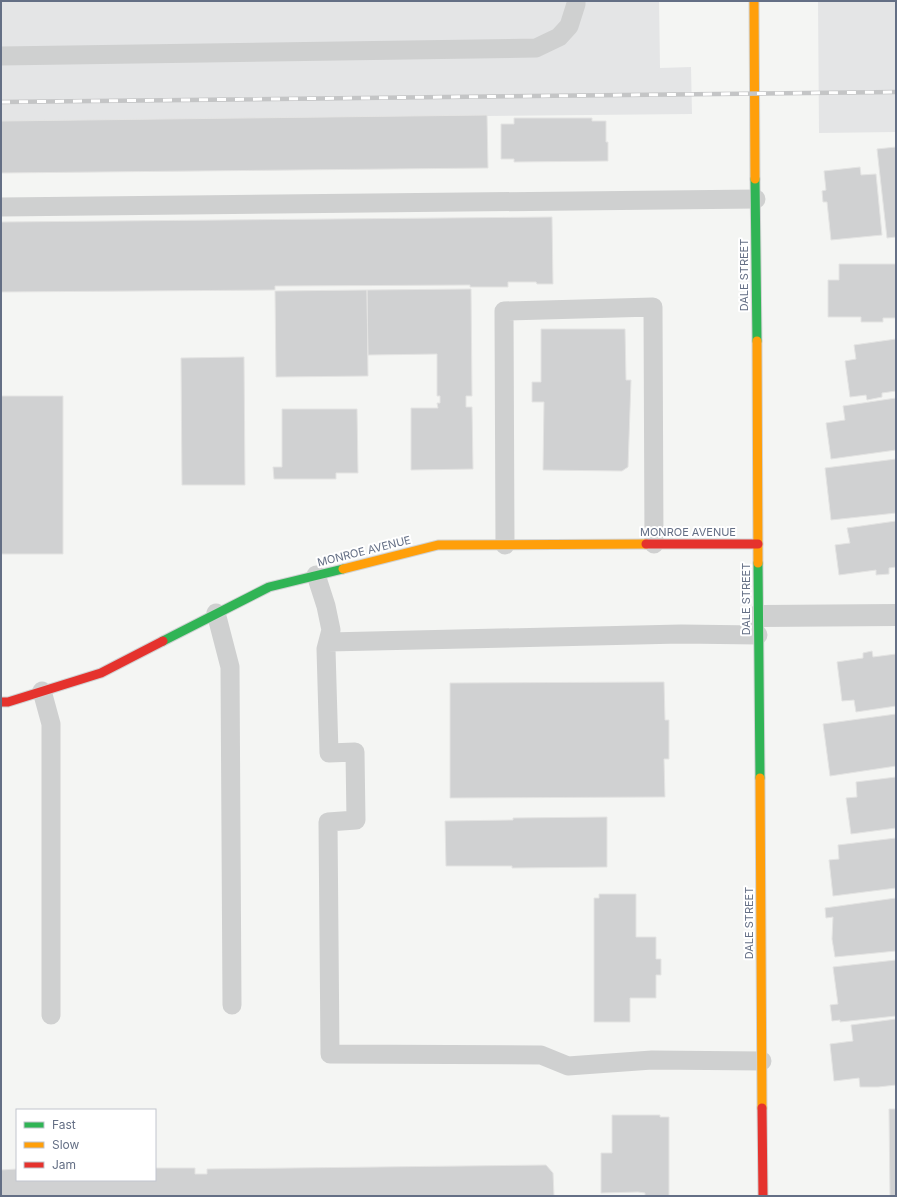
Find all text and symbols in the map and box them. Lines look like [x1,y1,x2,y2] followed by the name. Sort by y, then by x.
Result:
[737,239,751,311] street label: DALE STREET
[640,525,736,539] street label: MONROE AVENUE
[316,533,412,569] street label: MONROE AVENUE
[739,563,753,635] street label: DALE STREET
[742,887,756,959] street label: DALE STREET
[16,1109,156,1181] legend
[52,1117,76,1132] text: Fast
[52,1137,80,1152] text: Slow
[52,1157,76,1172] text: Jam

